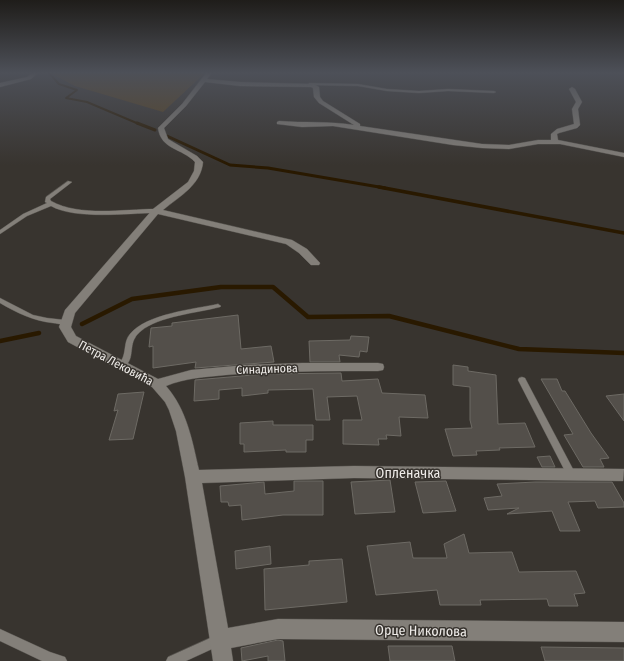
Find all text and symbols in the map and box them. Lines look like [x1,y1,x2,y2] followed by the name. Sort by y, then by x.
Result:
[76,338,156,389] street label: Петра Лековића
[236,361,298,377] street label: Синадинова
[376,465,441,482] street label: Опленачка
[375,622,467,640] street label: Орце Николова

